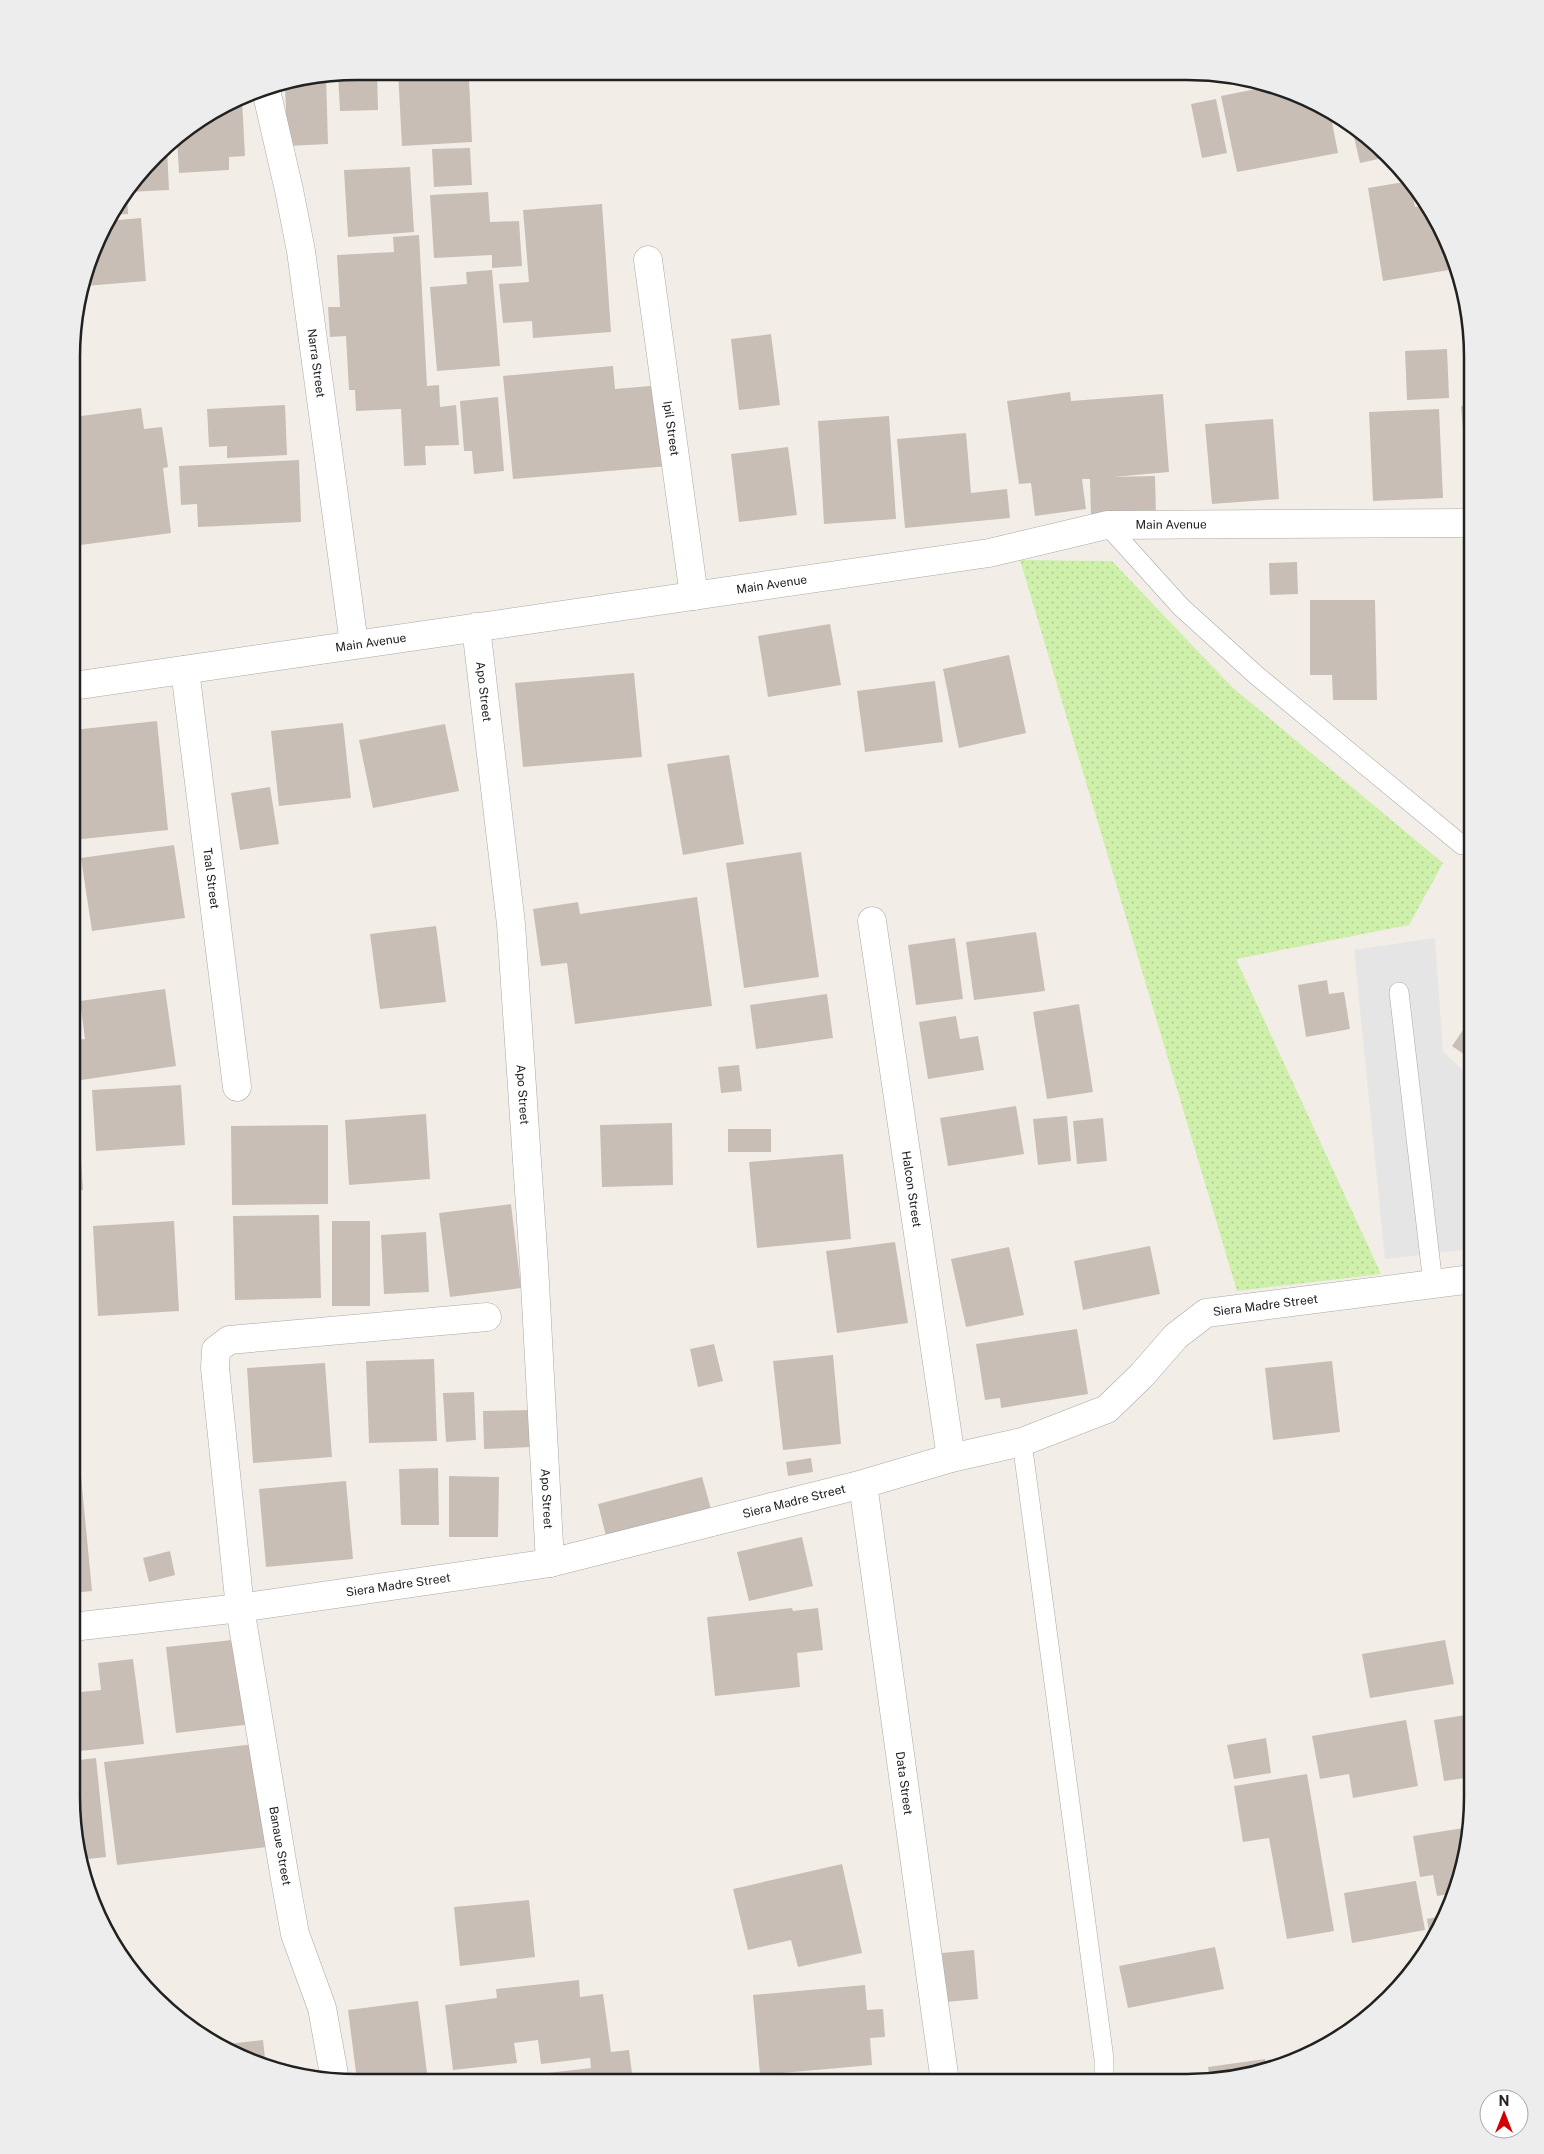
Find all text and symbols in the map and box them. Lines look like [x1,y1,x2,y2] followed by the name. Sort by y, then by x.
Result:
[305,328,328,399] street label: Narra Street
[660,400,682,457] street label: Ipil Street
[1135,517,1207,532] street label: Main Avenue
[735,572,808,597] street label: Main Avenue
[335,631,407,655] street label: Main Avenue
[473,661,494,723] street label: Apo Street
[200,847,222,910] street label: Taal Street
[513,1064,532,1126] street label: Apo Street
[899,1150,924,1229] street label: Halcon Street
[1212,1292,1319,1319] street label: Siera Madre Street
[538,1468,555,1530] street label: Apo Street
[741,1482,847,1521] street label: Siera Madre Street
[345,1570,452,1600] street label: Siera Madre Street
[893,1751,915,1816] street label: Data Street
[266,1805,294,1887] street label: Banaue Street
[1479,2089,1529,2139] north arrow
[1499,2093,1509,2109] text: N

